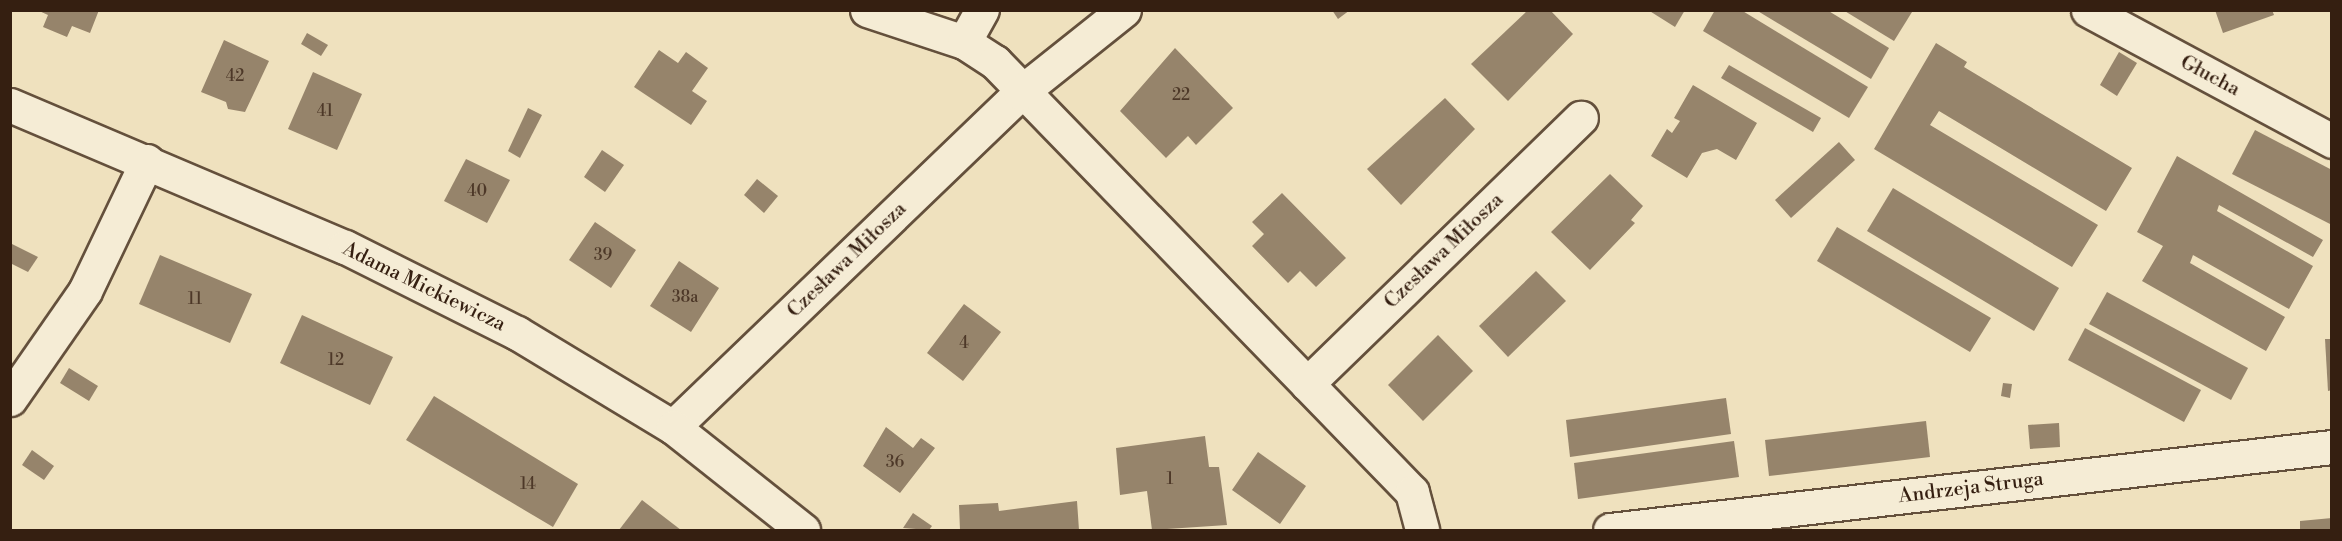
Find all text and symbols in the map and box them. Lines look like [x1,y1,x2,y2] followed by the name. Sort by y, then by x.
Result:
[2176,50,2244,102] street label: Głucha
[226,66,244,86] house number: 42
[1172,85,1190,105] house number: 22
[317,101,333,121] house number: 41
[467,181,487,201] house number: 40
[1379,188,1509,314] street label: Czesława Miłosza
[782,197,912,323] street label: Czesława Miłosza
[339,237,509,337] street label: Adama Mickiewicza
[594,245,612,265] house number: 39
[672,287,698,307] house number: 38a
[188,289,202,309] house number: 11
[959,333,969,353] house number: 4
[328,350,344,370] house number: 12
[886,452,904,472] house number: 36
[1897,467,2045,509] street label: Andrzeja Struga
[1167,469,1173,489] house number: 1
[520,474,536,494] house number: 14

